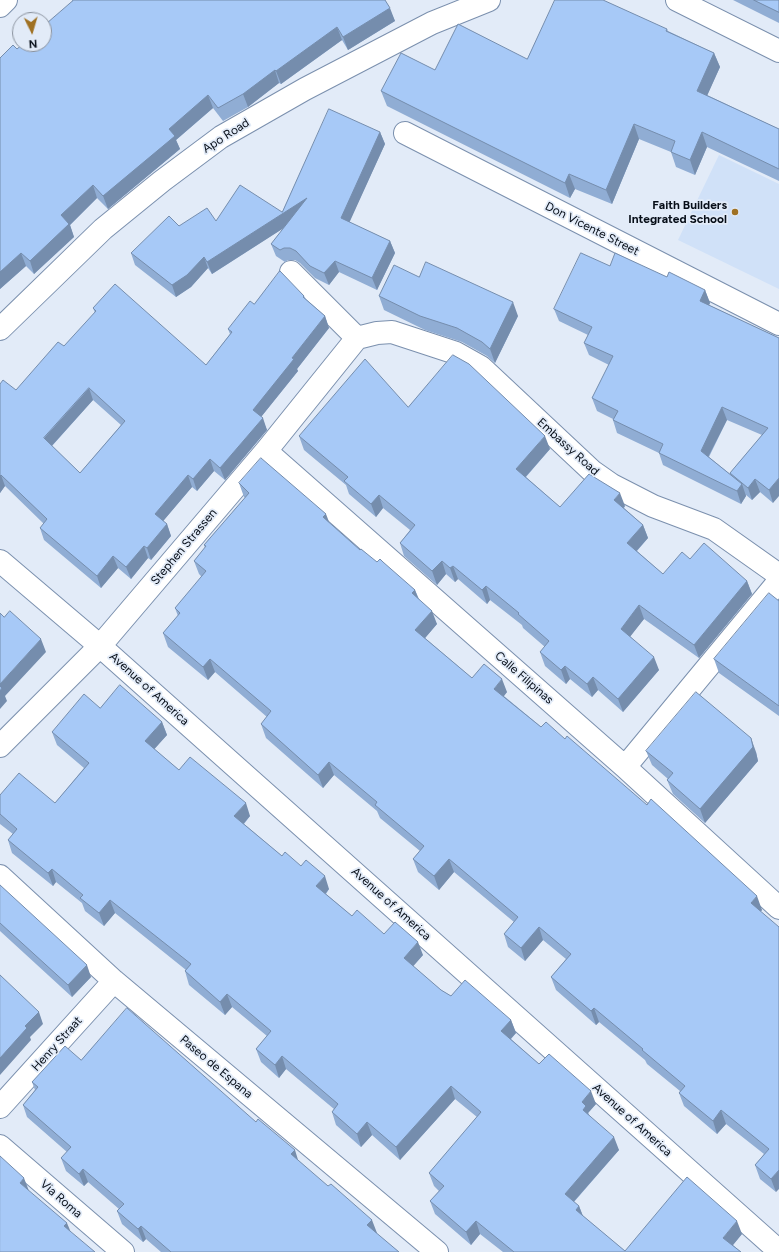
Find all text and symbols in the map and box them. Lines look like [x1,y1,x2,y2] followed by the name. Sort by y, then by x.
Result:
[12,12,52,52] north arrow
[28,37,38,50] text: N
[200,116,252,156] street label: Apo Road
[628,198,727,226] place label: Faith Builders Integrated School
[543,199,641,259] street label: Don Vicente Street
[730,207,740,217] marker: Faith Builders Integrated School
[534,415,602,479] street label: Embassy Road
[148,506,220,588] street label: Stephen Strassen
[106,649,192,729] street label: Avenue of America
[492,649,556,707] street label: Calle Filipinas
[348,864,434,944] street label: Avenue of America
[29,1014,85,1074] street label: Henry Straat
[177,1032,255,1102] street label: Paseo de Espana
[589,1080,675,1160] street label: Avenue of America
[37,1177,85,1221] street label: Via Roma

